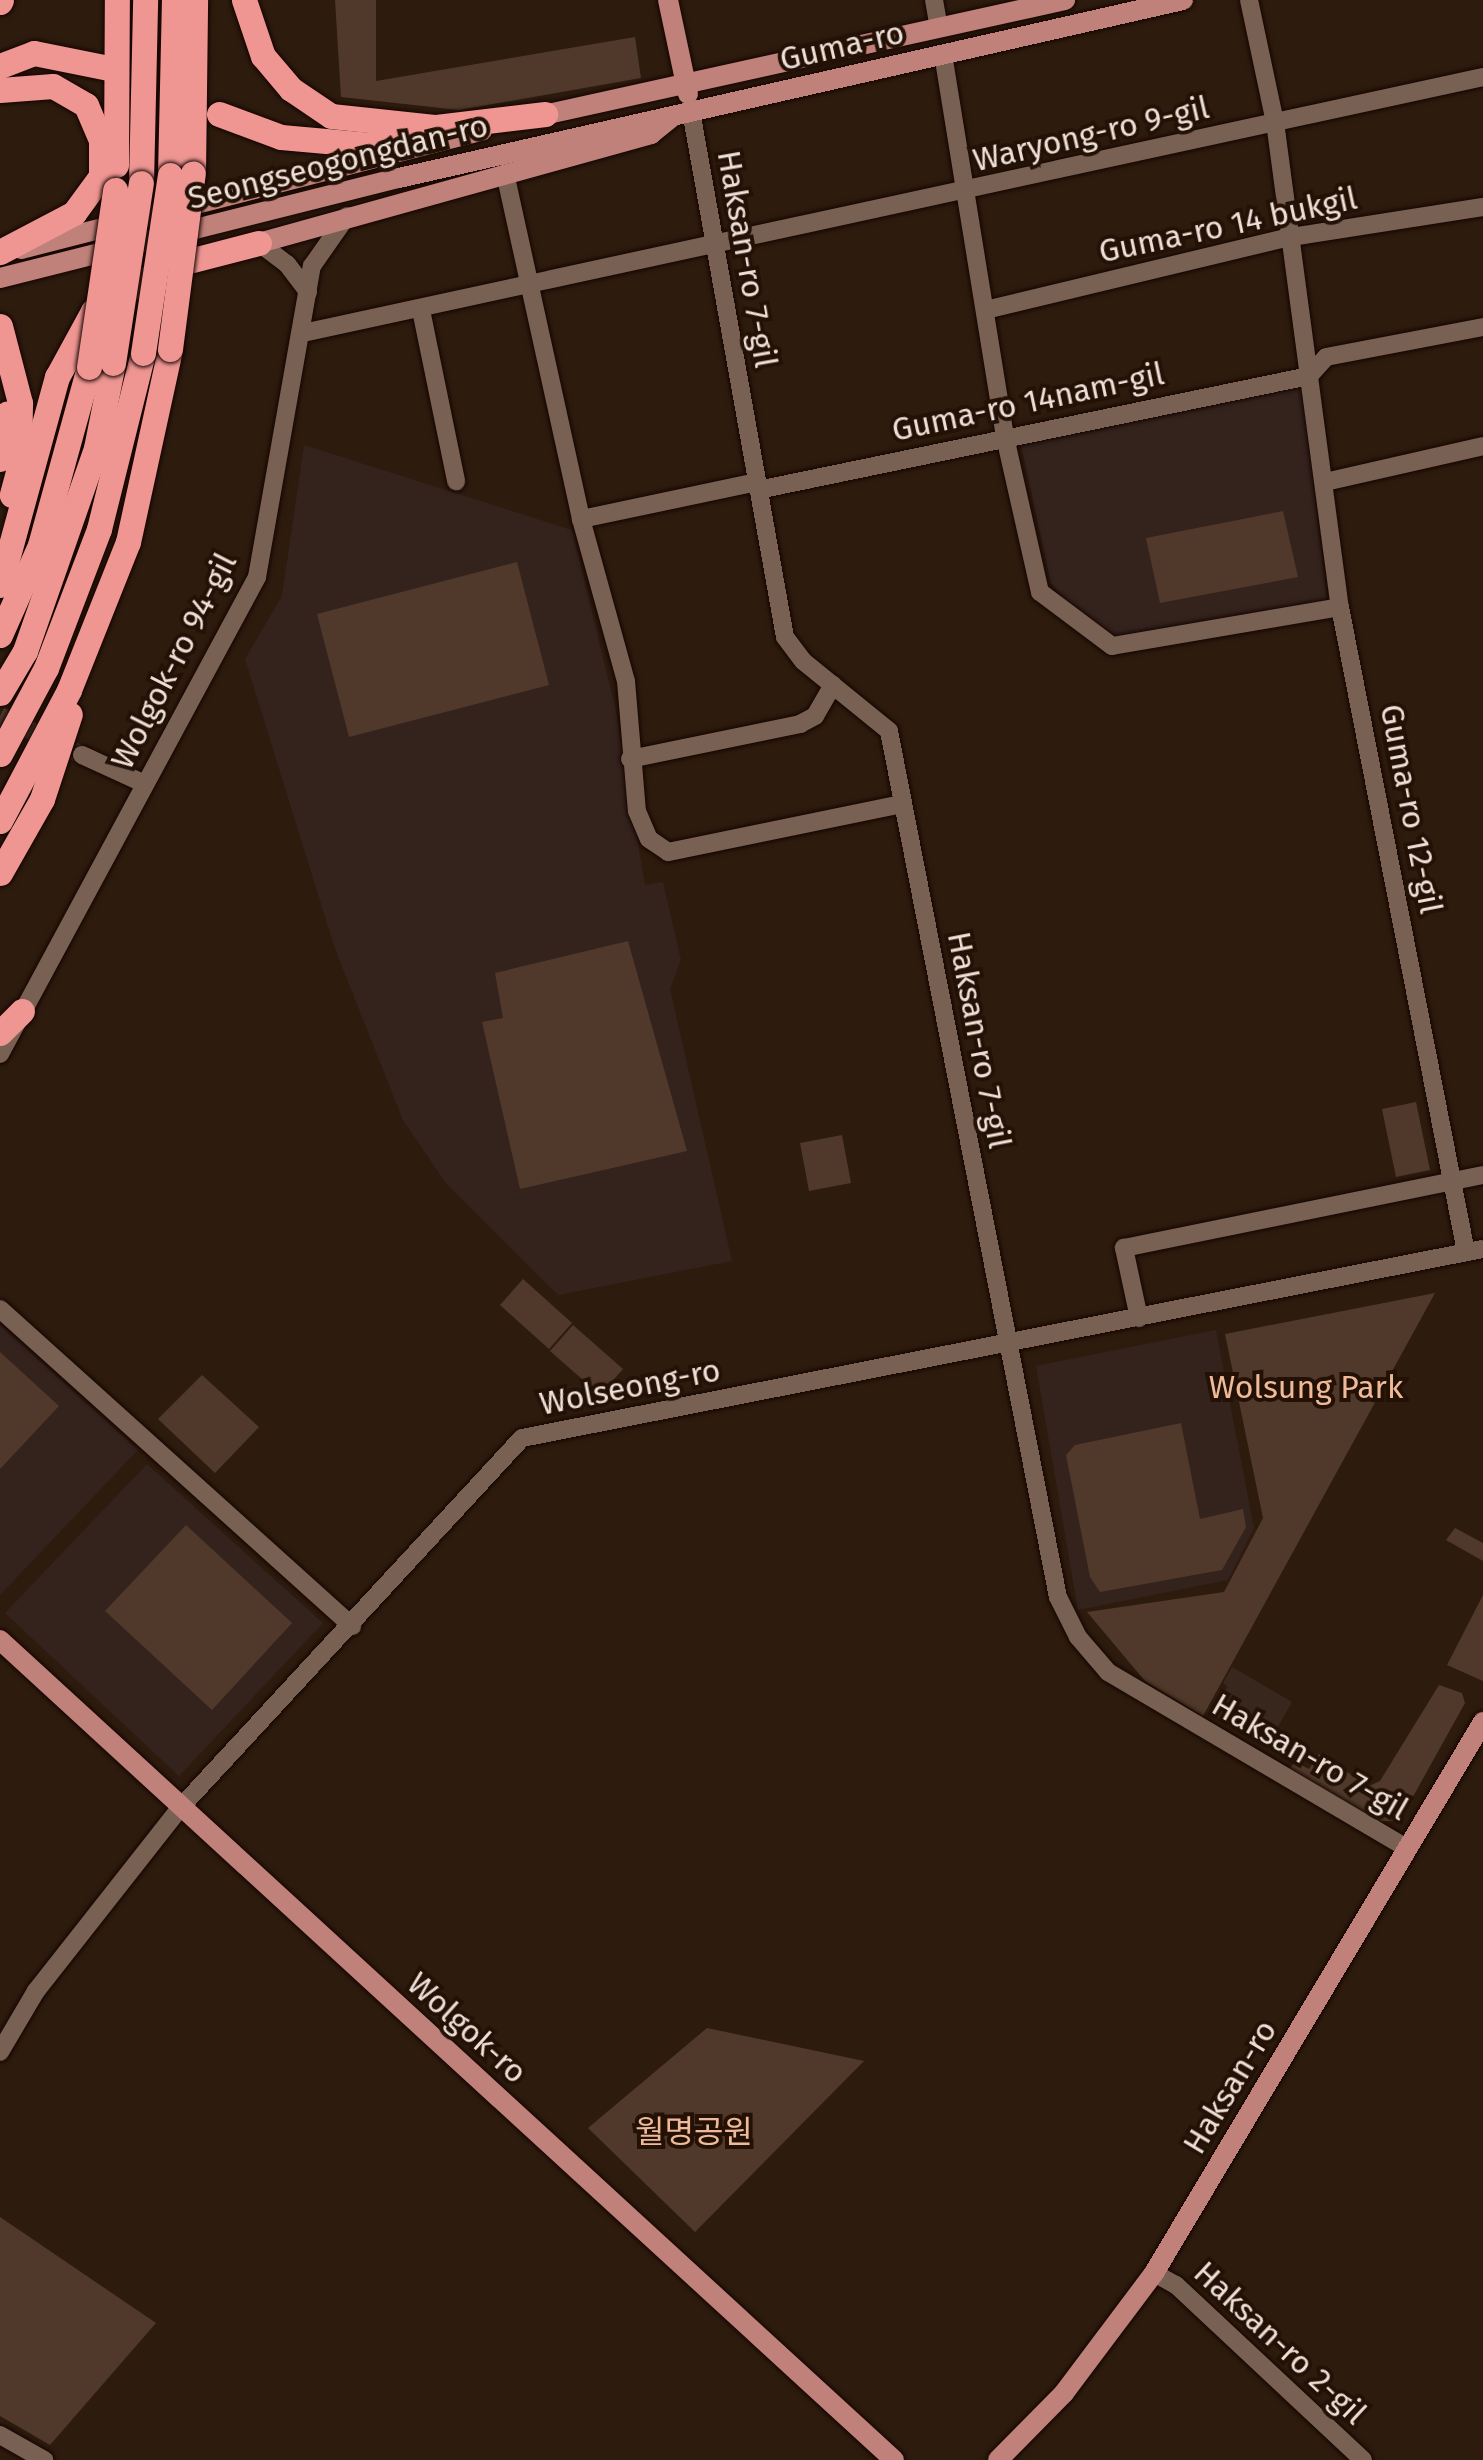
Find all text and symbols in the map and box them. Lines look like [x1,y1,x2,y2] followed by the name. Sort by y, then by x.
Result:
[776,13,908,79] street label: Guma-ro
[969,88,1213,180] street label: Waryong-ro 9-gil
[184,106,492,218] street label: Seongseogongdan-ro
[709,147,785,371] street label: Haksan-ro 7-gil
[1095,179,1361,271] street label: Guma-ro 14 bukgil
[888,354,1168,450] street label: Guma-ro 14nam-gil
[103,547,245,775] street label: Wolgok-ro 94-gil
[1372,701,1450,917] street label: Guma-ro 12-gil
[939,928,1019,1152] street label: Haksan-ro 7-gil
[536,1351,724,1423] street label: Wolseong-ro
[1209,1368,1403,1406] park label: Wolsung Park
[1205,1685,1415,1829] street label: Haksan-ro 7-gil
[399,1964,535,2092] street label: Wolgok-ro
[1175,2013,1285,2161] street label: Haksan-ro
[635,2113,753,2151] park label: 월명공원
[1186,2253,1374,2433] street label: Haksan-ro 2-gil

